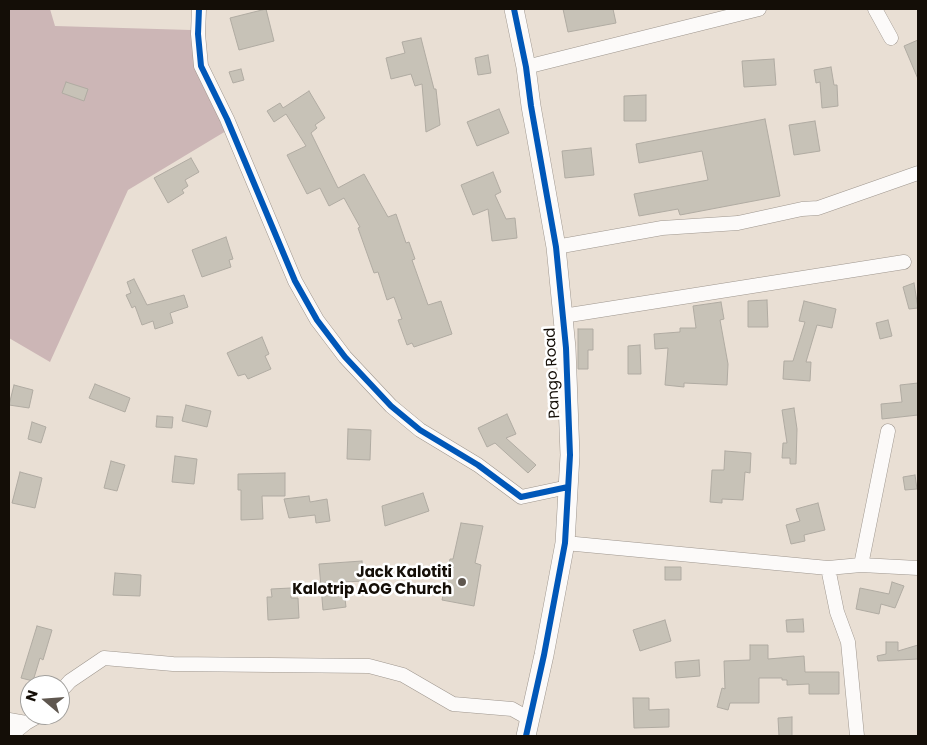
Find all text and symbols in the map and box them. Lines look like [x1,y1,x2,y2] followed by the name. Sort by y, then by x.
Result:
[542,327,564,419] street label: Pango Road
[292,564,452,599] place label: Jack Kalotiti Kalotrip AOG Church
[456,576,468,588] marker: Jack Kalotiti Kalotrip AOG Church
[20,675,70,725] north arrow
[21,688,43,704] text: N

